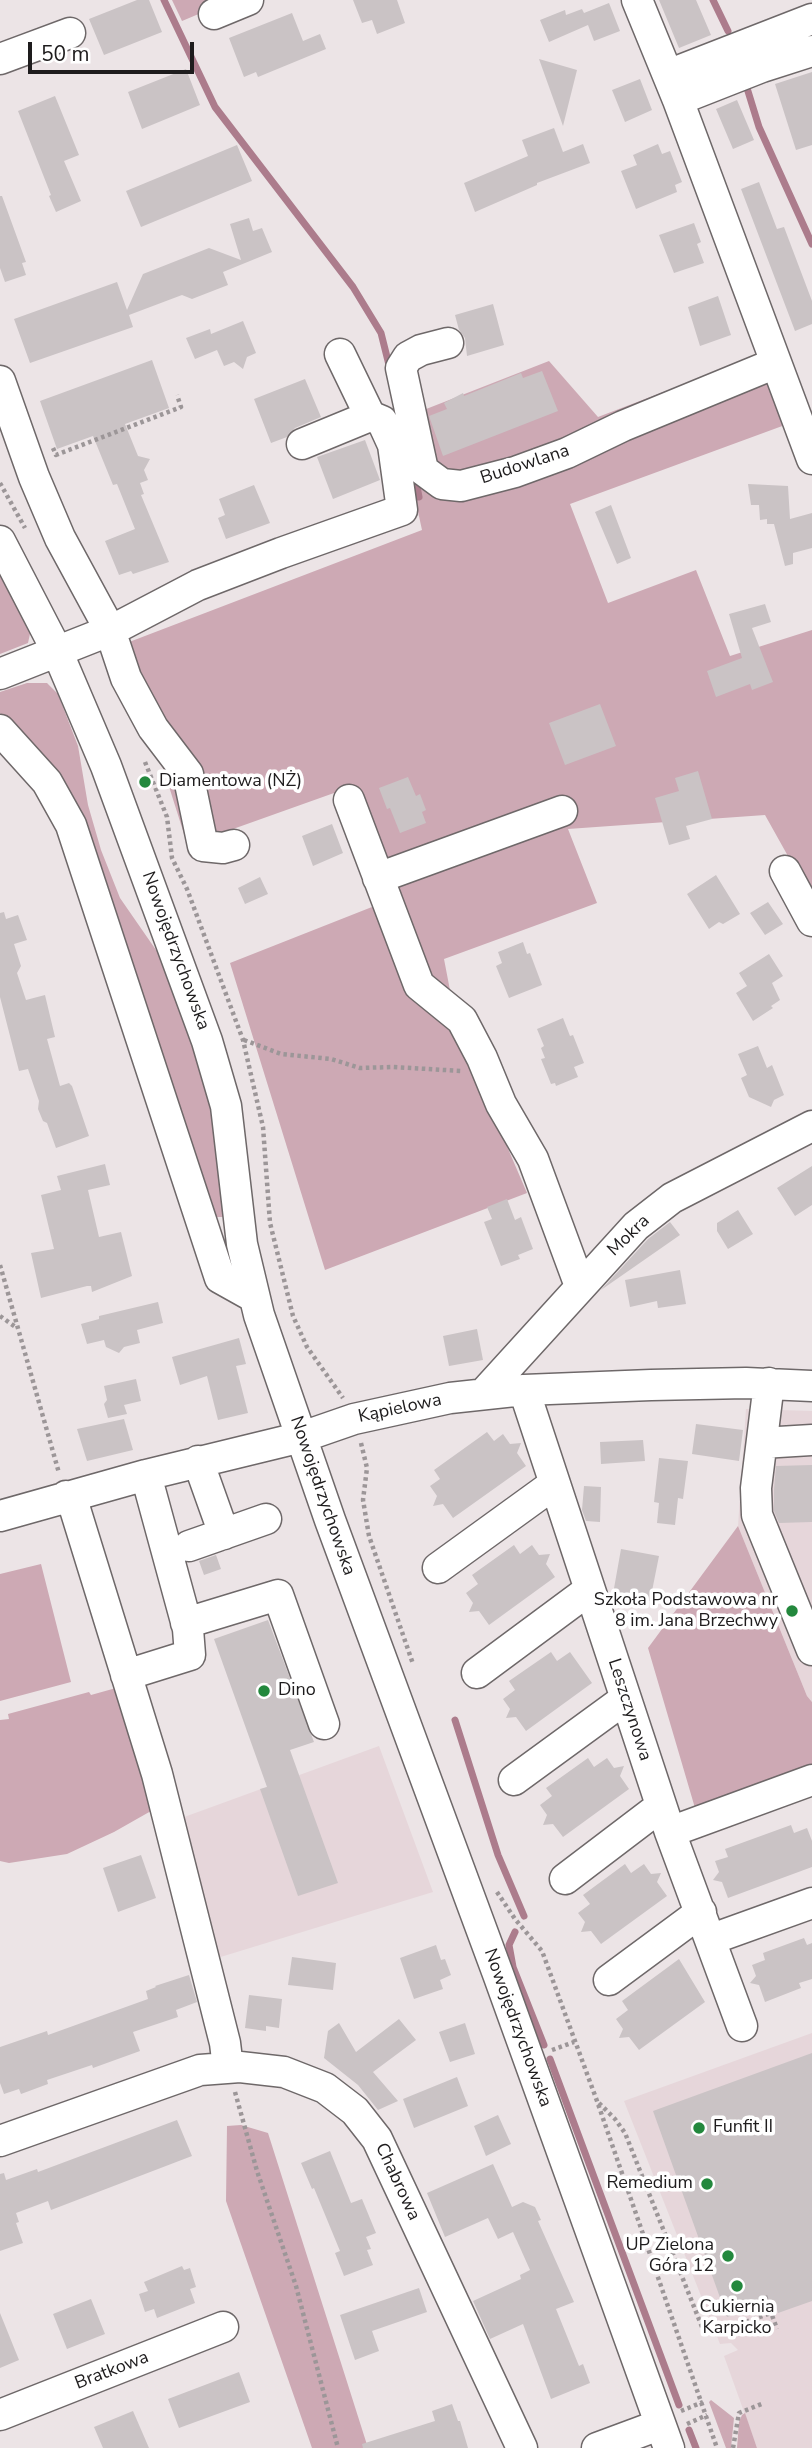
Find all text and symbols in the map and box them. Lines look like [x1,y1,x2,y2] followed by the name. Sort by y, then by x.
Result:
[32,28,198,72] scale bar
[41,40,90,68] text: 50 m
[478,440,572,490] street label: Budowlana
[159,771,302,793] place label: Diamentowa (NŻ)
[137,774,153,790] marker: Diamentowa (NŻ)
[136,869,214,1033] street label: Nowojędrzychowska
[603,1211,655,1261] street label: Mokra
[356,1390,444,1428] street label: Kąpielowa
[285,1414,359,1578] street label: Nowojędrzychowska
[594,1590,778,1632] place label: Szkoła Podstawowa nr 8 im. Jana Brzechwy
[784,1603,800,1619] marker: Szkoła Podstawowa nr 8 im. Jana Brzechwy
[602,1656,656,1764] street label: Leszczynowa
[278,1680,316,1702] place label: Dino
[256,1683,272,1699] marker: Dino
[478,1946,556,2110] street label: Nowojędrzychowska
[713,2117,773,2139] place label: Funfit II
[691,2120,707,2136] marker: Funfit II
[370,2140,424,2224] street label: Chabrowa
[606,2173,693,2195] place label: Remedium
[699,2176,715,2192] marker: Remedium
[626,2235,714,2278] place label: UP Zielona Góra 12
[720,2248,736,2264] marker: UP Zielona Góra 12
[729,2278,745,2294] marker: Cukiernia Karpicko
[699,2297,775,2340] place label: Cukiernia Karpicko
[72,2347,152,2395] street label: Bratkowa

